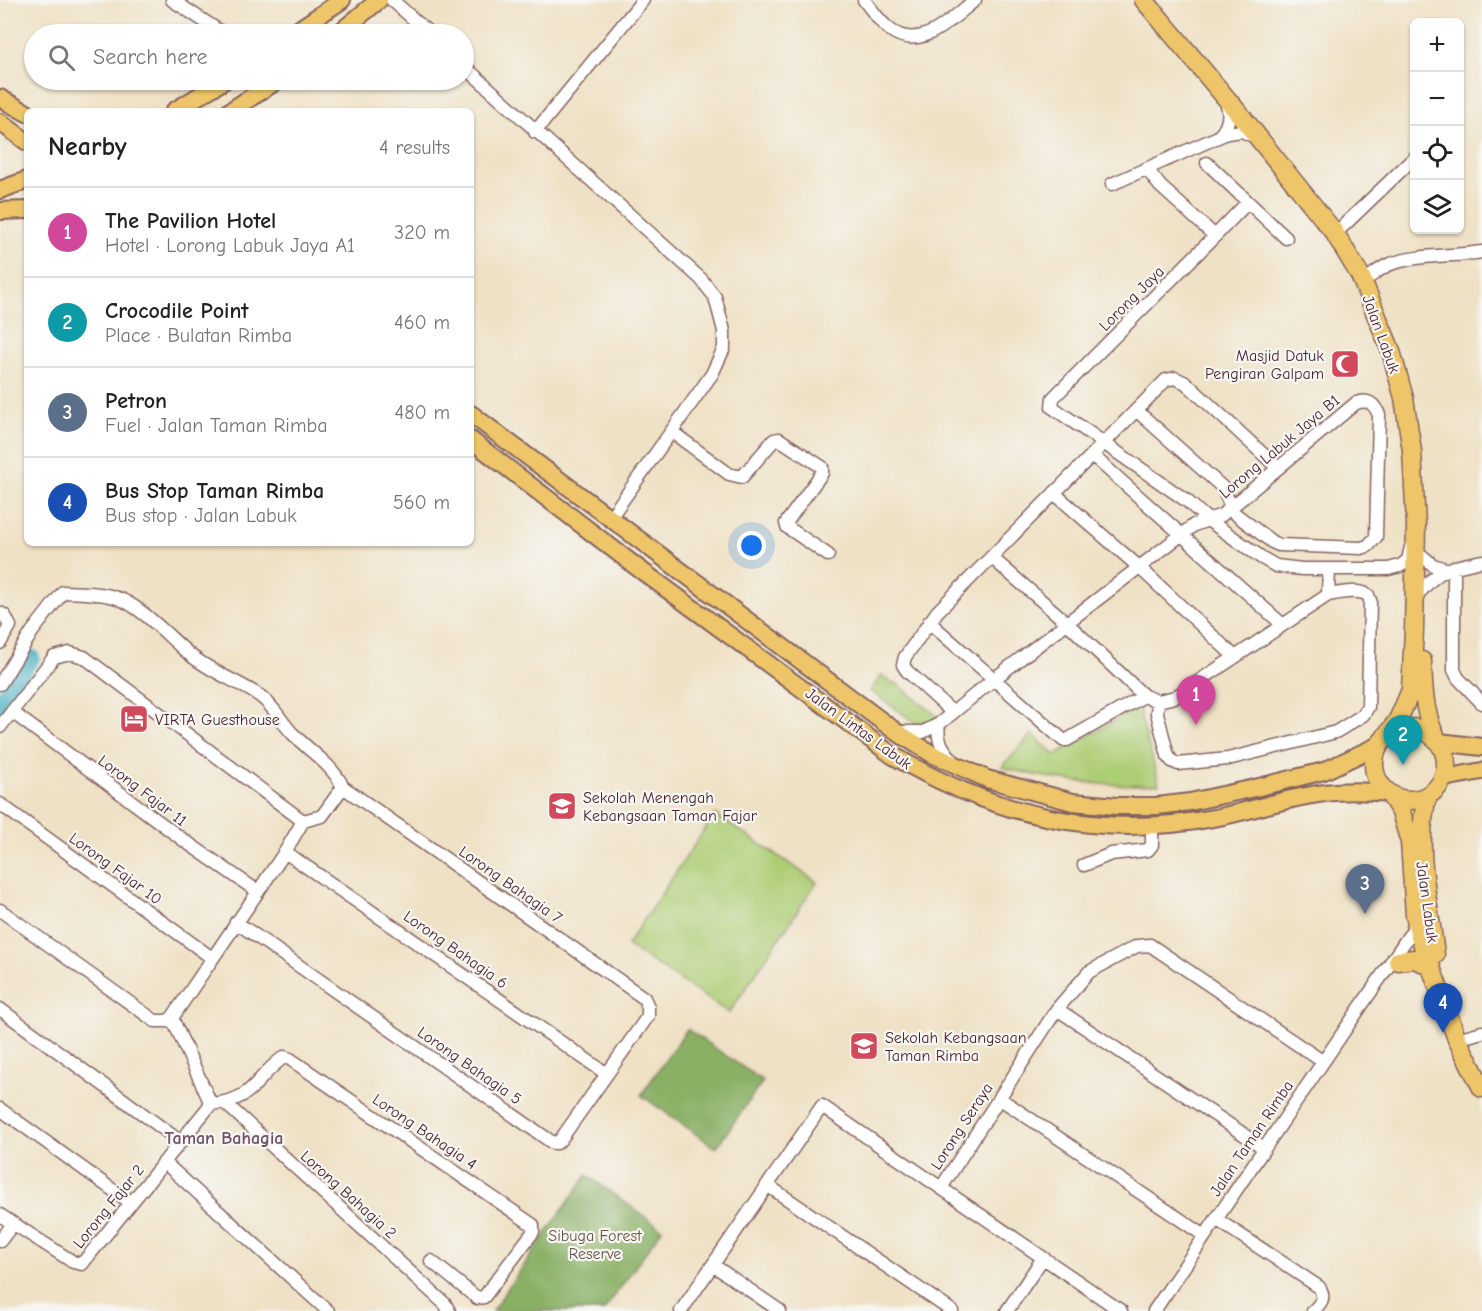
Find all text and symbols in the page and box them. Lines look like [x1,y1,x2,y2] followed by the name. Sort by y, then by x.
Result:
[1410,18,1464,234] map controls
[1410,18,1464,72] button: +
[24,24,474,90] search box
[45,41,78,74] icon: search
[93,44,208,70] text: Search here
[1410,72,1464,126] button: −
[1410,126,1464,180] button: locate
[48,132,127,162] text: Nearby
[379,136,450,159] text: 4 results
[1410,180,1464,234] button: layers
[105,208,276,234] text: The Pavilion Hotel
[64,221,71,244] text: 1
[394,221,450,244] text: 320 m
[105,234,355,257] text: Hotel · Lorong Labuk Jaya A1
[1096,263,1168,335] street label: Lorong Jaya
[1359,293,1404,376] street label: Jalan Labuk
[105,298,249,324] text: Crocodile Point
[63,311,72,334] text: 2
[394,311,450,334] text: 460 m
[105,324,292,347] text: Place · Bulatan Rimba
[1205,347,1324,383] place label: Masjid Datuk Pengiran Galpam
[1329,348,1361,380] mosque icon: Masjid Datuk Pengiran Galpam
[105,388,167,414] text: Petron
[1216,391,1343,502] street label: Lorong Labuk Jaya B1
[63,401,72,424] text: 3
[395,401,450,424] text: 480 m
[105,414,327,437] text: Fuel · Jalan Taman Rimba
[105,478,324,504] text: Bus Stop Taman Rimba
[63,491,72,514] text: 4
[393,491,450,514] text: 560 m
[105,504,297,527] text: Bus stop · Jalan Labuk
[737,531,766,560] your location
[1176,676,1216,725] pin: 1
[802,684,915,774] street label: Jalan Lintas Labuk
[118,703,150,735] hotel icon: VIRTA Guesthouse
[155,711,280,729] place label: VIRTA Guesthouse
[1384,716,1422,765] pin: 2
[94,752,190,830] street label: Lorong Fajar 11
[583,789,758,825] place label: Sekolah Menengah Kebangsaan Taman Fajar
[546,790,578,822] school or university icon: Sekolah Menengah Kebangsaan Taman Fajar
[66,829,165,908] street label: Lorong Fajar 10
[455,843,566,927] street label: Lorong Bahagia 7
[1412,860,1442,944] street label: Jalan Labuk
[1346,864,1384,914] pin: 3
[400,907,511,992] street label: Lorong Bahagia 6
[1424,984,1462,1033] pin: 4
[414,1023,525,1108] street label: Lorong Bahagia 5
[885,1029,1027,1065] place label: Sekolah Kebangsaan Taman Rimba
[848,1030,880,1062] school or university icon: Sekolah Kebangsaan Taman Rimba
[1206,1077,1297,1200] street label: Jalan Taman Rimba
[927,1080,997,1173] street label: Lorong Seraya
[369,1090,480,1173] street label: Lorong Bahagia 4
[165,1128,283,1149] district label: Taman Bahagia
[297,1147,400,1242] street label: Lorong Bahagia 2
[70,1161,148,1252] street label: Lorong Fajar 2
[548,1227,642,1263] park label: Sibuga Forest Reserve

